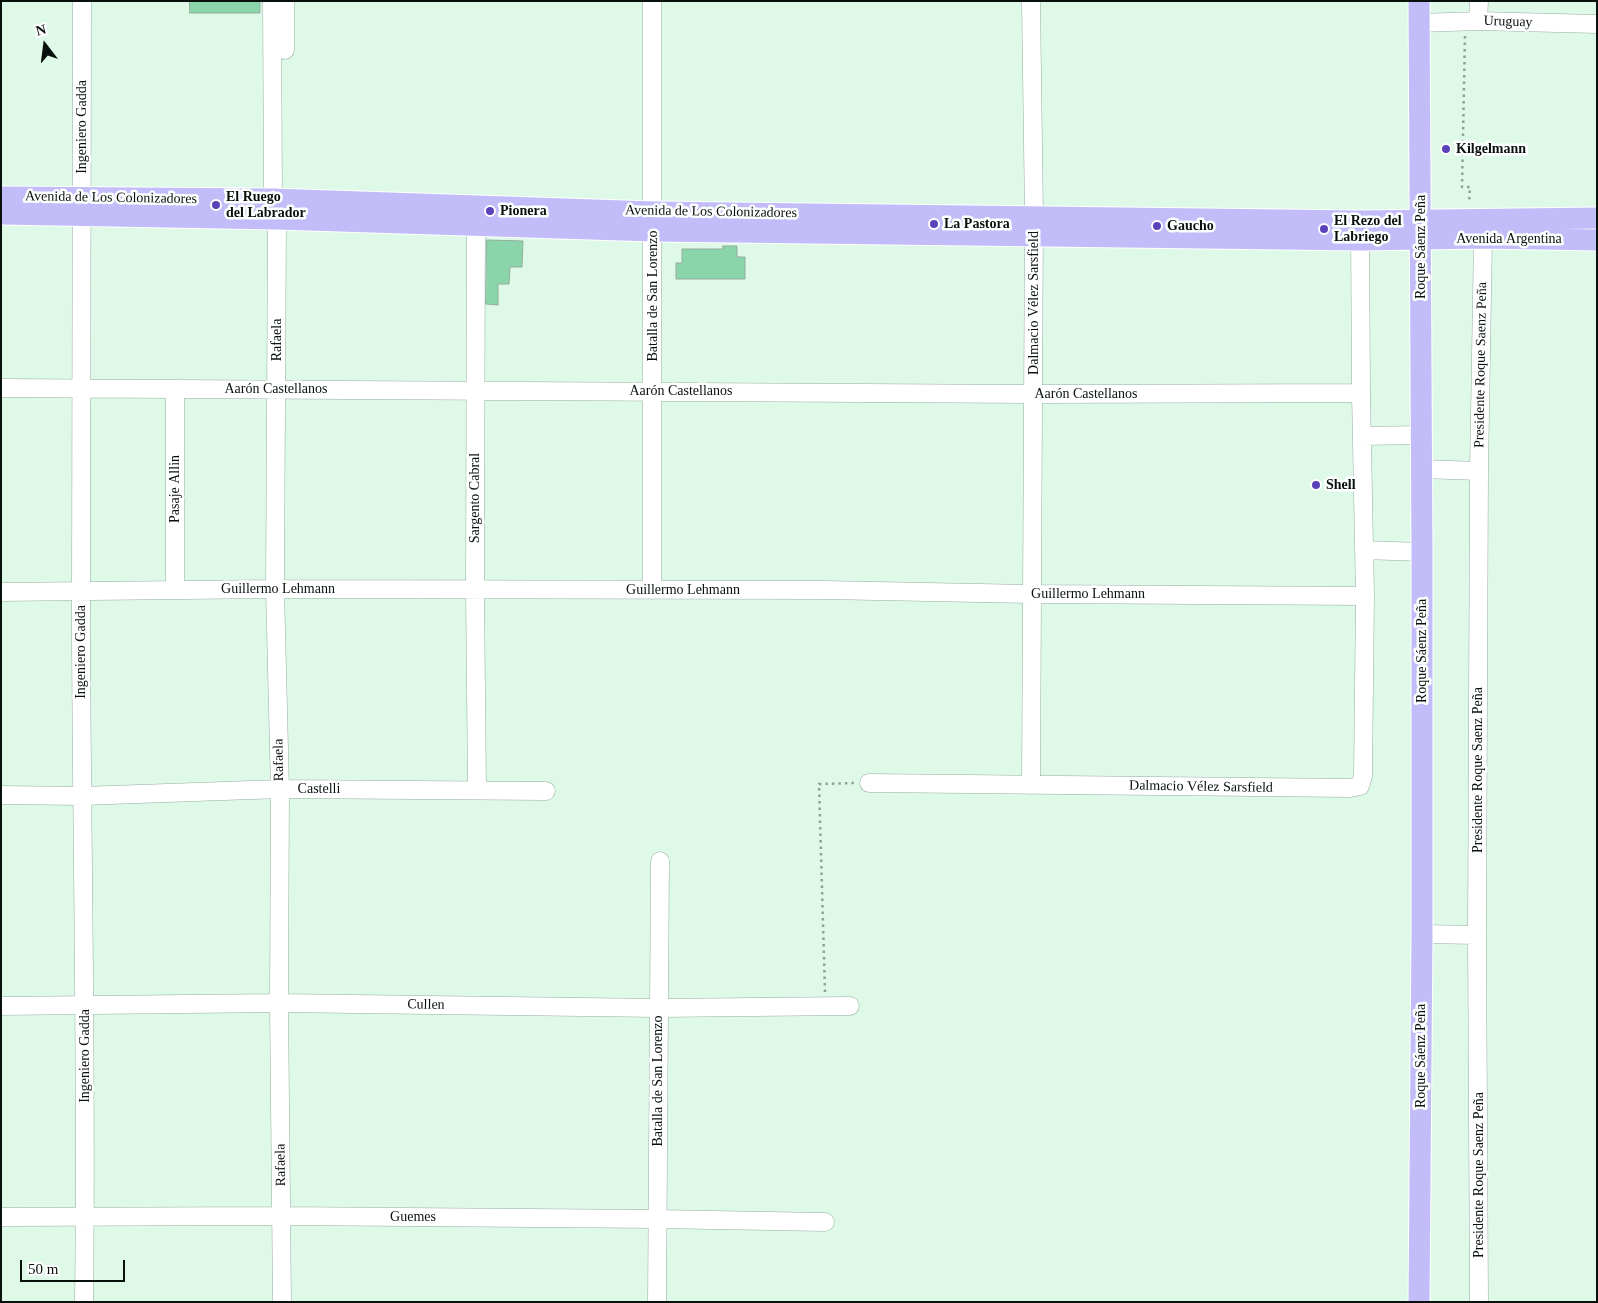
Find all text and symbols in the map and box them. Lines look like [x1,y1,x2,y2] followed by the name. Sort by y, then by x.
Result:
[1483,13,1533,31] street label: Uruguay
[20,20,70,70] north arrow
[34,21,48,39] text: N
[74,80,90,174] street label: Ingeniero Gadda
[1456,141,1526,157] place label: Kilgelmann
[1440,143,1452,155] marker: Kilgelmann
[25,188,197,208] street label: Avenida de Los Colonizadores
[226,189,306,222] place label: El Ruego del Labrador
[1413,195,1429,299] street label: Roque Sáenz Peña
[210,199,222,211] marker: El Ruego del Labrador
[625,202,797,222] street label: Avenida de Los Colonizadores
[500,203,547,219] place label: Pionera
[484,205,496,217] marker: Pionera
[1334,213,1402,246] place label: El Rezo del Labriego
[944,216,1010,232] place label: La Pastora
[928,218,940,230] marker: La Pastora
[1167,218,1214,234] place label: Gaucho
[1151,220,1163,232] marker: Gaucho
[1318,223,1330,235] marker: El Rezo del Labriego
[645,230,661,362] street label: Batalla de San Lorenzo
[1026,231,1042,375] street label: Dalmacio Vélez Sarsfield
[1456,231,1562,247] street label: Avenida Argentina
[1471,282,1491,448] street label: Presidente Roque Saenz Peña
[269,319,285,361] street label: Rafaela
[224,381,328,397] street label: Aarón Castellanos
[629,383,733,399] street label: Aarón Castellanos
[1034,386,1138,402] street label: Aarón Castellanos
[467,453,483,543] street label: Sargento Cabral
[167,455,183,523] street label: Pasaje Allin
[1326,477,1356,493] place label: Shell
[1310,479,1322,491] marker: Shell
[221,581,335,597] street label: Guillermo Lehmann
[626,582,740,598] street label: Guillermo Lehmann
[1031,586,1145,602] street label: Guillermo Lehmann
[1414,599,1430,703] street label: Roque Sáenz Peña
[73,605,89,699] street label: Ingeniero Gadda
[1470,687,1486,853] street label: Presidente Roque Saenz Peña
[270,738,288,782] street label: Rafaela
[1129,777,1273,797] street label: Dalmacio Vélez Sarsfield
[298,781,340,797] street label: Castelli
[407,996,445,1014] street label: Cullen
[1413,1004,1429,1108] street label: Roque Sáenz Peña
[77,1009,93,1103] street label: Ingeniero Gadda
[650,1015,666,1147] street label: Batalla de San Lorenzo
[1471,1092,1487,1258] street label: Presidente Roque Saenz Peña
[272,1143,290,1187] street label: Rafaela
[390,1209,436,1225] street label: Guemes
[22,1250,128,1282] scale bar
[28,1261,58,1277] text: 50 m

